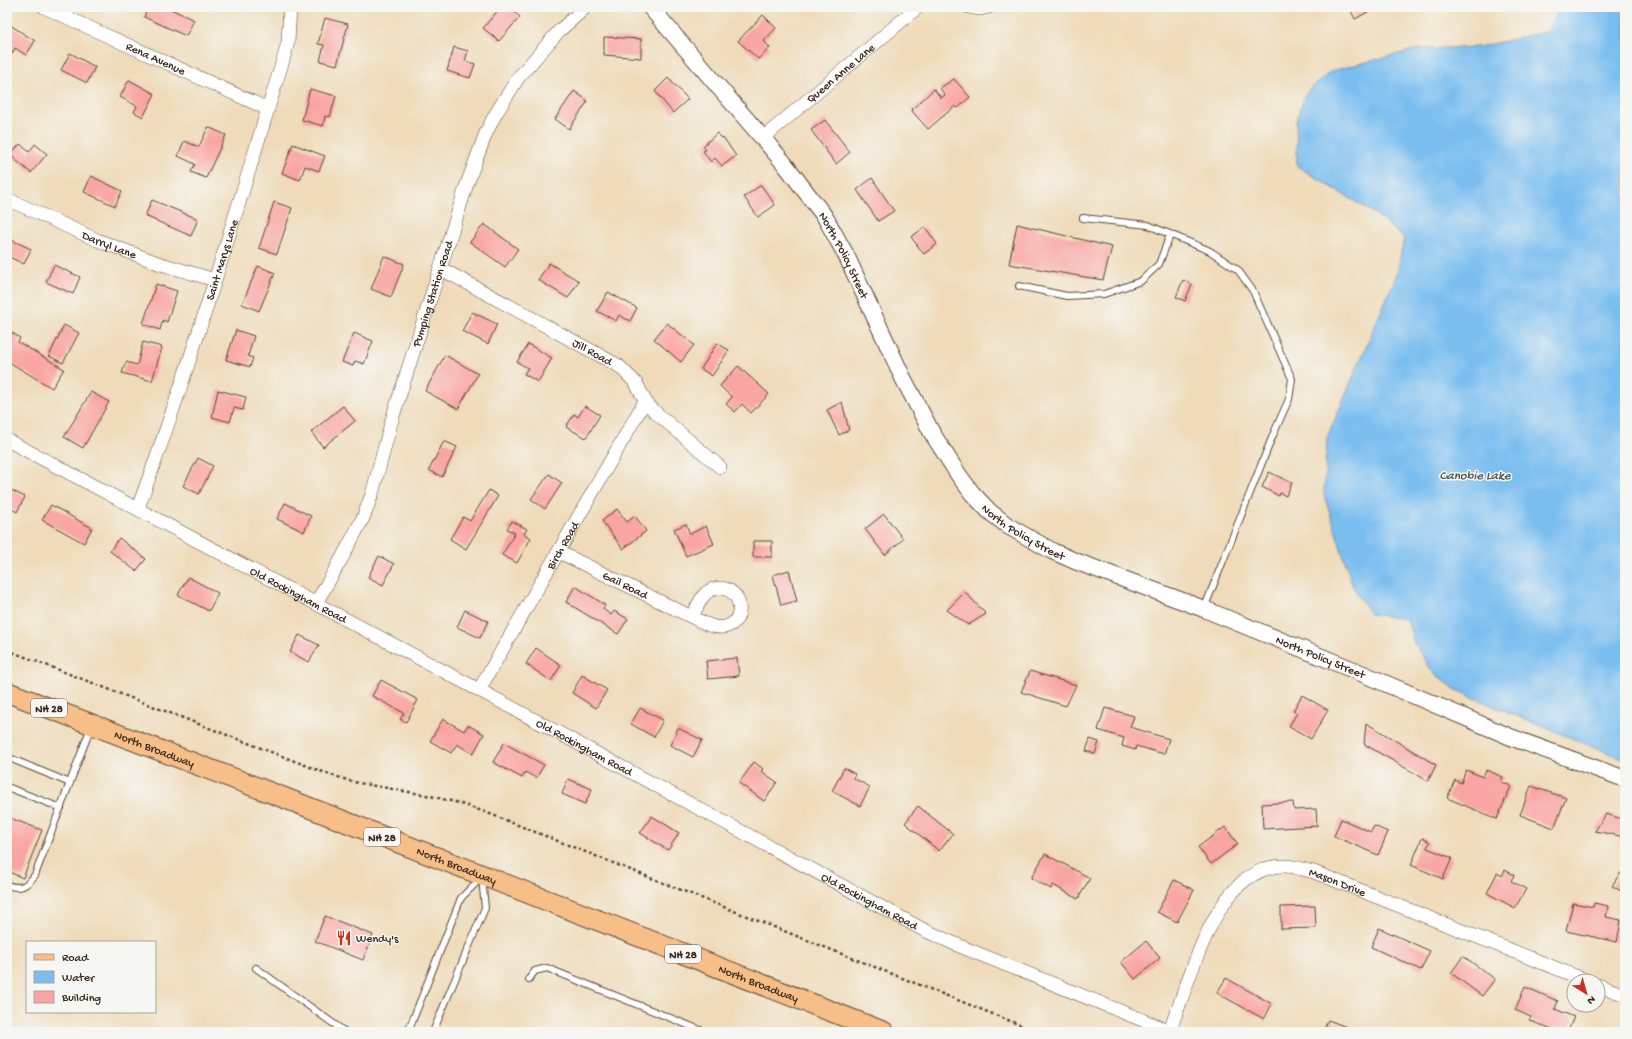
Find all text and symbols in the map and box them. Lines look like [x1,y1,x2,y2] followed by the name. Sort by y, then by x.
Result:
[123,40,188,80] street label: Rena Avenue
[804,41,879,107] street label: Queen Anne Lane
[815,210,871,302] street label: North Policy Street
[204,217,243,302] street label: Saint Marys Lane
[78,229,139,263] street label: Darryl Lane
[410,239,458,350] street label: Pumping Station Road
[569,337,615,370] street label: Jill Road
[1439,469,1512,484] water label: Canobie Lake
[977,502,1067,565] street label: North Policy Street
[544,519,584,573] street label: Birch Road
[247,565,349,628] street label: Old Rockingham Road
[600,569,650,604] street label: Gail Road
[1273,634,1368,683] street label: North Policy Street
[31,699,67,717] road number: NH 28
[533,717,635,781] street label: Old Rockingham Road
[112,729,196,772] street label: North Broadway
[364,828,400,846] road number: NH 28
[414,845,498,889] street label: North Broadway
[1307,866,1368,901] street label: Mason Drive
[818,871,920,935] street label: Old Rockingham Road
[335,929,353,947] restaurant icon: Wendy's
[356,933,399,947] place label: Wendy's
[26,941,156,1013] legend
[665,945,701,963] road number: NH 28
[62,952,89,966] text: Road
[716,963,800,1007] street label: North Broadway
[62,972,96,986] text: Water
[1566,973,1606,1013] north arrow
[61,992,101,1006] text: Building
[1584,992,1597,1006] text: N

